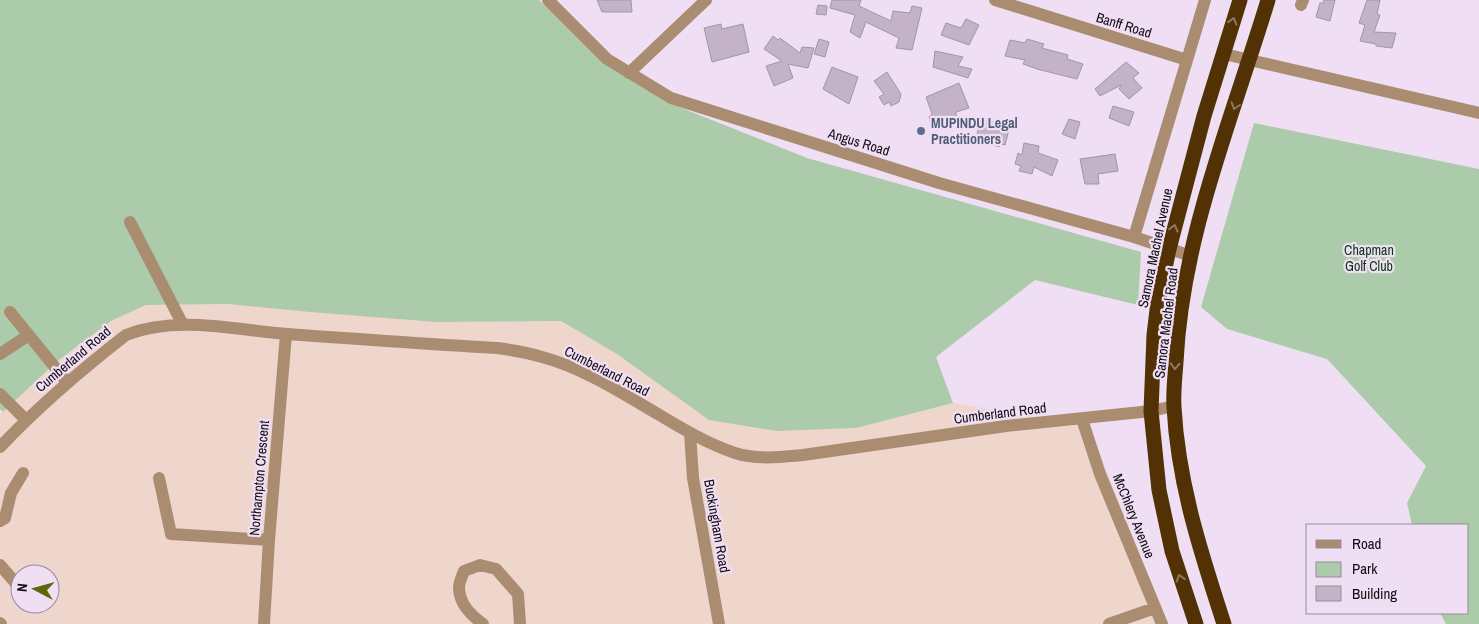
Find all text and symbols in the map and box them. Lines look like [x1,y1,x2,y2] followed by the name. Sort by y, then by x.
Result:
[1094,8,1154,42] street label: Banff Road
[1228,18,1238,26] one-way arrow
[1230,102,1240,110] one-way arrow
[931,114,1018,148] place label: MUPINDU Legal Practitioners
[825,124,892,160] street label: Angus Road
[915,125,927,137] marker: MUPINDU Legal Practitioners
[1134,187,1176,309] street label: Samora Machel Avenue
[1169,225,1179,233] one-way arrow
[1344,241,1394,275] park label: Chapman Golf Club
[1150,267,1182,379] street label: Samora Machel Road
[32,322,114,396] street label: Cumberland Road
[561,342,653,400] street label: Cumberland Road
[1170,363,1181,371] one-way arrow
[953,398,1047,428] street label: Cumberland Road
[245,420,273,536] street label: Northampton Crescent
[1109,471,1159,561] street label: McChlery Avenue
[700,478,734,574] street label: Buckingham Road
[1306,524,1469,614] legend
[1352,533,1381,554] text: Road
[1352,558,1378,579] text: Park
[10,564,60,614] north arrow
[1176,574,1186,583] one-way arrow
[13,583,31,593] text: N
[1352,583,1397,604] text: Building

